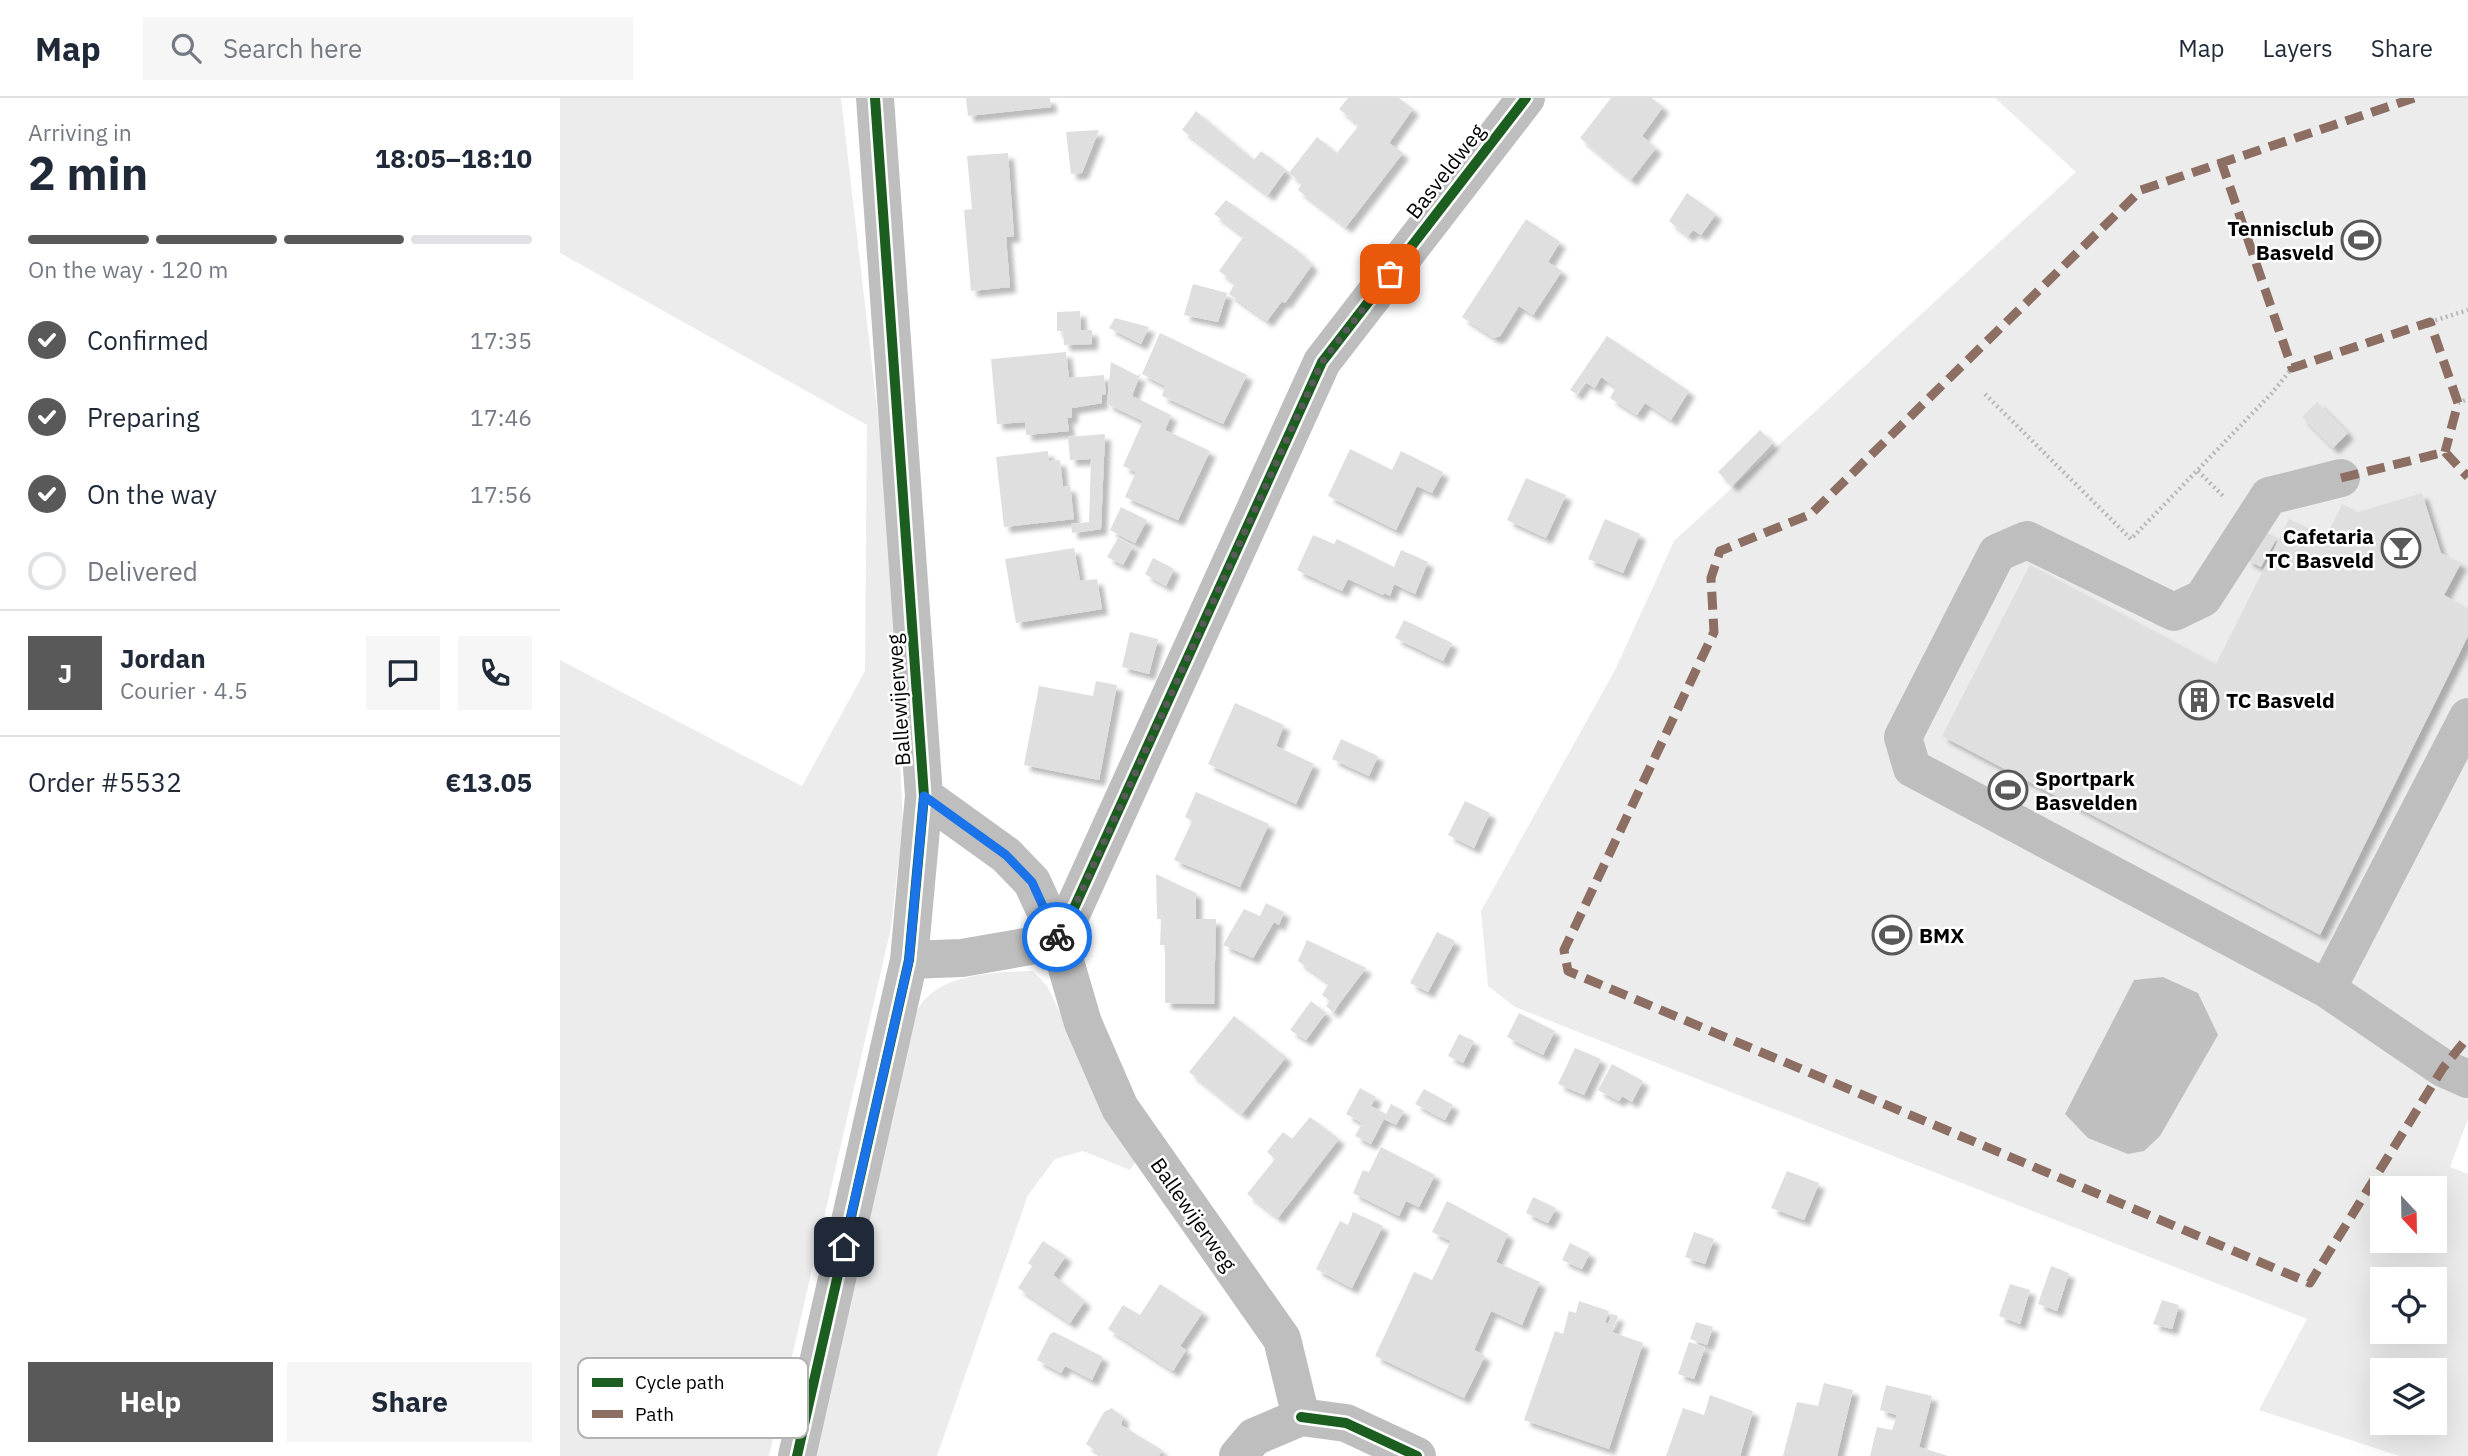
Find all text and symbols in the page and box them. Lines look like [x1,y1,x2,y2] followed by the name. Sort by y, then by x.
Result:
[143,17,633,80] search box
[35,27,101,70] text: Map
[167,29,205,67] icon: search
[223,31,362,65] text: Search here
[2178,32,2225,64] text: Map
[2263,32,2333,64] text: Layers
[2371,32,2433,64] text: Share
[28,117,132,147] text: Arriving in
[1399,118,1491,224] street label: Basveldweg
[375,141,532,175] text: 18:05–18:10
[28,143,148,203] text: 2 min
[2227,214,2334,266] place label: Tennisclub Basveld
[2340,219,2382,261] sports icon: Tennisclub Basveld
[1360,244,1420,304] pin
[28,254,228,284] text: On the way · 120 m
[1371,255,1409,293] icon: bag
[28,321,66,359] icon: check
[87,323,209,357] text: Confirmed
[470,325,532,355] text: 17:35
[28,398,66,436] icon: check
[87,400,200,434] text: Preparing
[470,402,532,432] text: 17:46
[28,475,66,513] icon: check
[87,477,217,511] text: On the way
[470,479,532,509] text: 17:56
[2265,522,2374,574] place label: Cafetaria TC Basveld
[2380,527,2422,569] bar icon: Cafetaria TC Basveld
[87,554,198,588] text: Delivered
[879,633,917,767] street label: Ballewijerweg
[366,636,440,710] button: chat
[458,636,532,710] button: phone
[120,641,206,675] text: Jordan
[58,656,72,690] text: J
[120,675,248,705] text: Courier · 4.5
[2178,679,2220,721] building icon: TC Basveld
[2226,686,2335,714] place label: TC Basveld
[2035,764,2138,816] place label: Sportpark Basvelden
[28,765,182,799] text: Order #5532
[445,765,532,799] text: €13.05
[1987,769,2029,811] sports icon: Sportpark Basvelden
[1022,902,1092,972] courier
[1871,914,1913,956] sports icon: BMX
[1038,918,1076,956] icon: bike
[1919,921,1964,949] place label: BMX
[1145,1152,1243,1276] street label: Ballewijerweg
[2370,1176,2446,1253] north arrow
[2370,1176,2447,1435] map controls
[814,1217,874,1277] pin
[825,1228,863,1266] icon: home
[2370,1267,2447,1344] button: locate
[578,1358,808,1438] legend
[2370,1358,2447,1435] button: layers
[28,1362,273,1442] button: Help
[287,1362,532,1442] button: Share
[635,1370,724,1394] text: Cycle path
[635,1402,674,1426] text: Path

